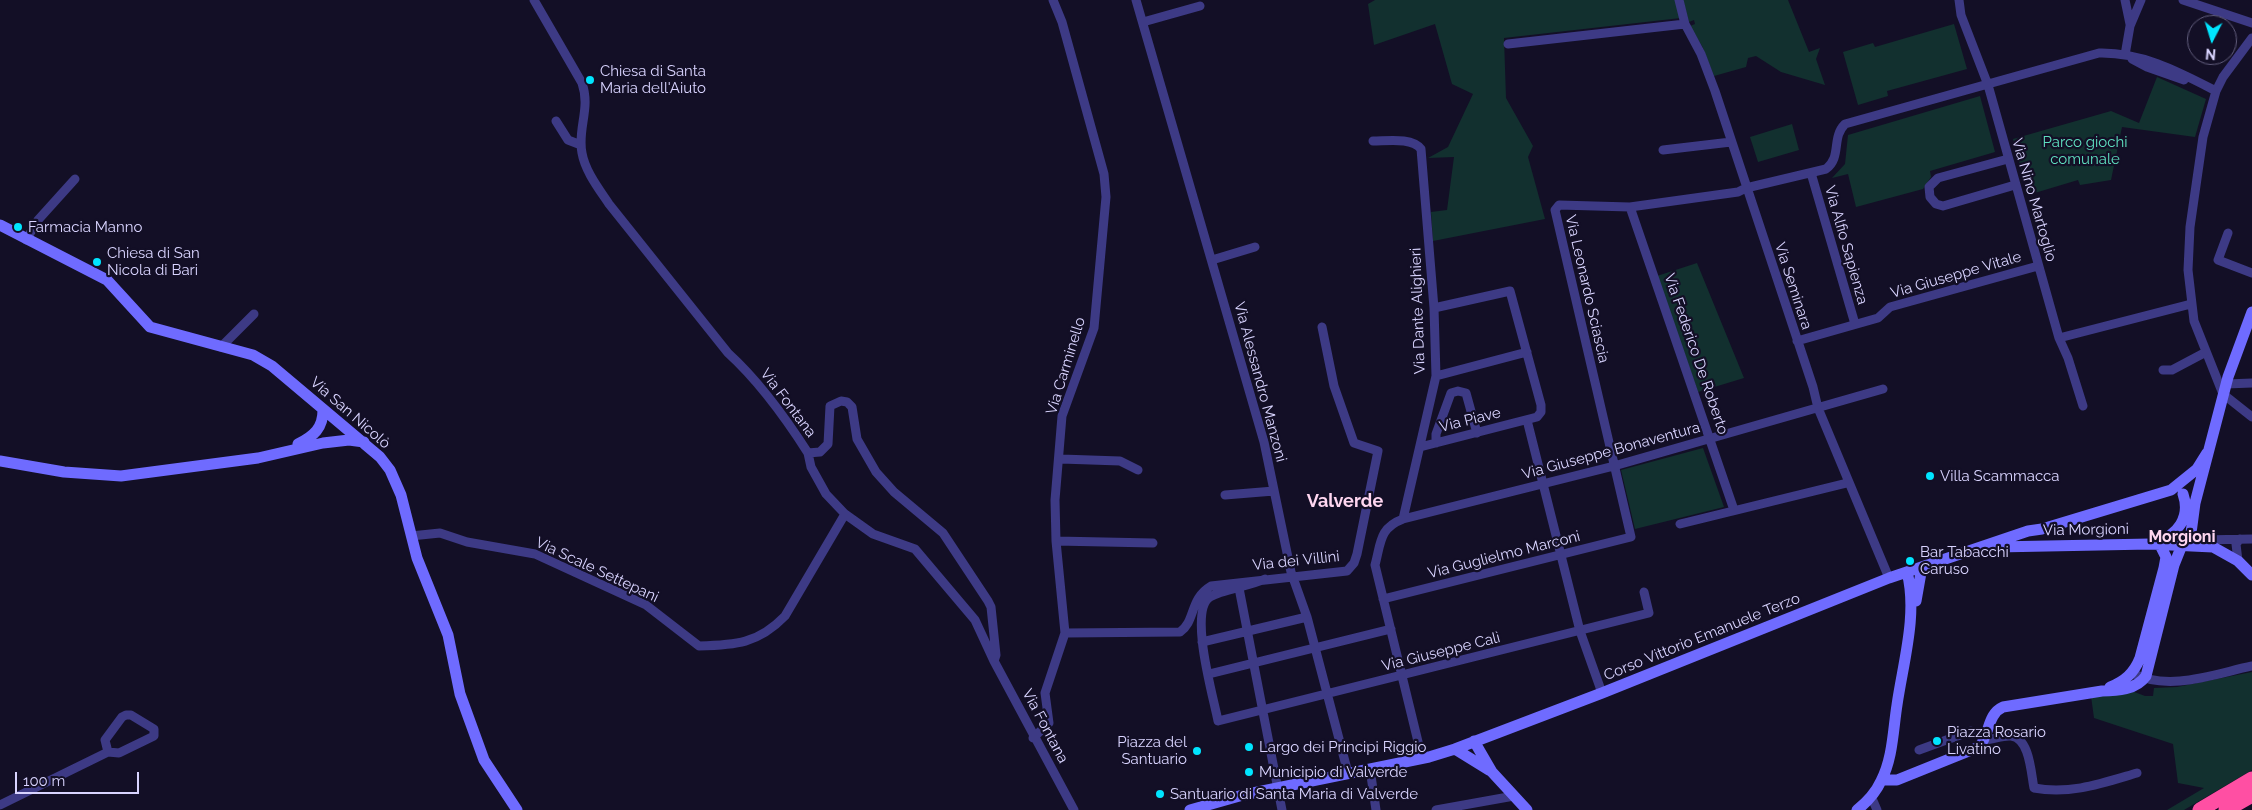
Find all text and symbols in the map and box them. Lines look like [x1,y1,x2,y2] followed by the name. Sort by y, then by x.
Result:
[2187,15,2237,65] north arrow
[2205,46,2217,62] text: N
[600,62,706,97] place label: Chiesa di Santa Maria dell'Aiuto
[584,74,596,86] marker: Chiesa di Santa Maria dell'Aiuto
[2042,133,2128,168] park label: Parco giochi comunale
[2008,136,2060,264] street label: Via Nino Martoglio
[1820,183,1872,307] street label: Via Alfio Sapienza
[1561,213,1613,365] street label: Via Leonardo Sciascia
[28,218,142,236] place label: Farmacia Manno
[12,221,24,233] marker: Farmacia Manno
[1770,240,1816,332] street label: Via Seminara
[107,244,200,279] place label: Chiesa di San Nicola di Bari
[1407,247,1429,375] street label: Via Dante Alighieri
[1889,248,2023,302] street label: Via Giuseppe Vitale
[91,256,103,268] marker: Chiesa di San Nicola di Bari
[1660,271,1732,437] street label: Via Federico De Roberto
[1230,300,1290,464] street label: Via Alessandro Manzoni
[1043,315,1089,417] street label: Via Carminello
[756,365,820,441] street label: Via Fontana
[306,373,394,453] street label: Via San Nicolò
[1437,404,1503,436] street label: Via Piave
[1520,419,1702,483] street label: Via Giuseppe Bonaventura
[1940,467,2059,485] place label: Villa Scammacca
[1924,470,1936,482] marker: Villa Scammacca
[1307,491,1383,513] district label: Valverde
[2043,520,2129,540] street label: Via Morgioni
[1426,527,1582,583] street label: Via Guglielmo Marconi
[2148,527,2216,547] district label: Morgioni
[533,534,661,606] street label: Via Scale Settepani
[1920,543,2009,578] place label: Bar Tabacchi Caruso
[1252,547,1340,575] street label: Via dei Villini
[1904,555,1916,567] marker: Bar Tabacchi Caruso
[1601,589,1803,685] street label: Corso Vittorio Emanuele Terzo
[1380,629,1502,675] street label: Via Giuseppe Calì
[1018,686,1072,766] street label: Via Fontana
[1947,723,2046,758] place label: Piazza Rosario Livatino
[1117,733,1187,768] place label: Piazza del Santuario
[1931,735,1943,747] marker: Piazza Rosario Livatino
[1259,738,1426,756] place label: Largo dei Principi Riggio
[1243,741,1255,753] marker: Largo dei Principi Riggio
[1191,745,1203,757] marker: Piazza del Santuario
[18,762,141,794] scale bar
[1259,763,1407,781] place label: Municipio di Valverde
[1243,766,1255,778] marker: Municipio di Valverde
[23,772,65,790] text: 100 m
[1170,785,1418,803] place label: Santuario di Santa Maria di Valverde
[1154,788,1166,800] marker: Santuario di Santa Maria di Valverde

